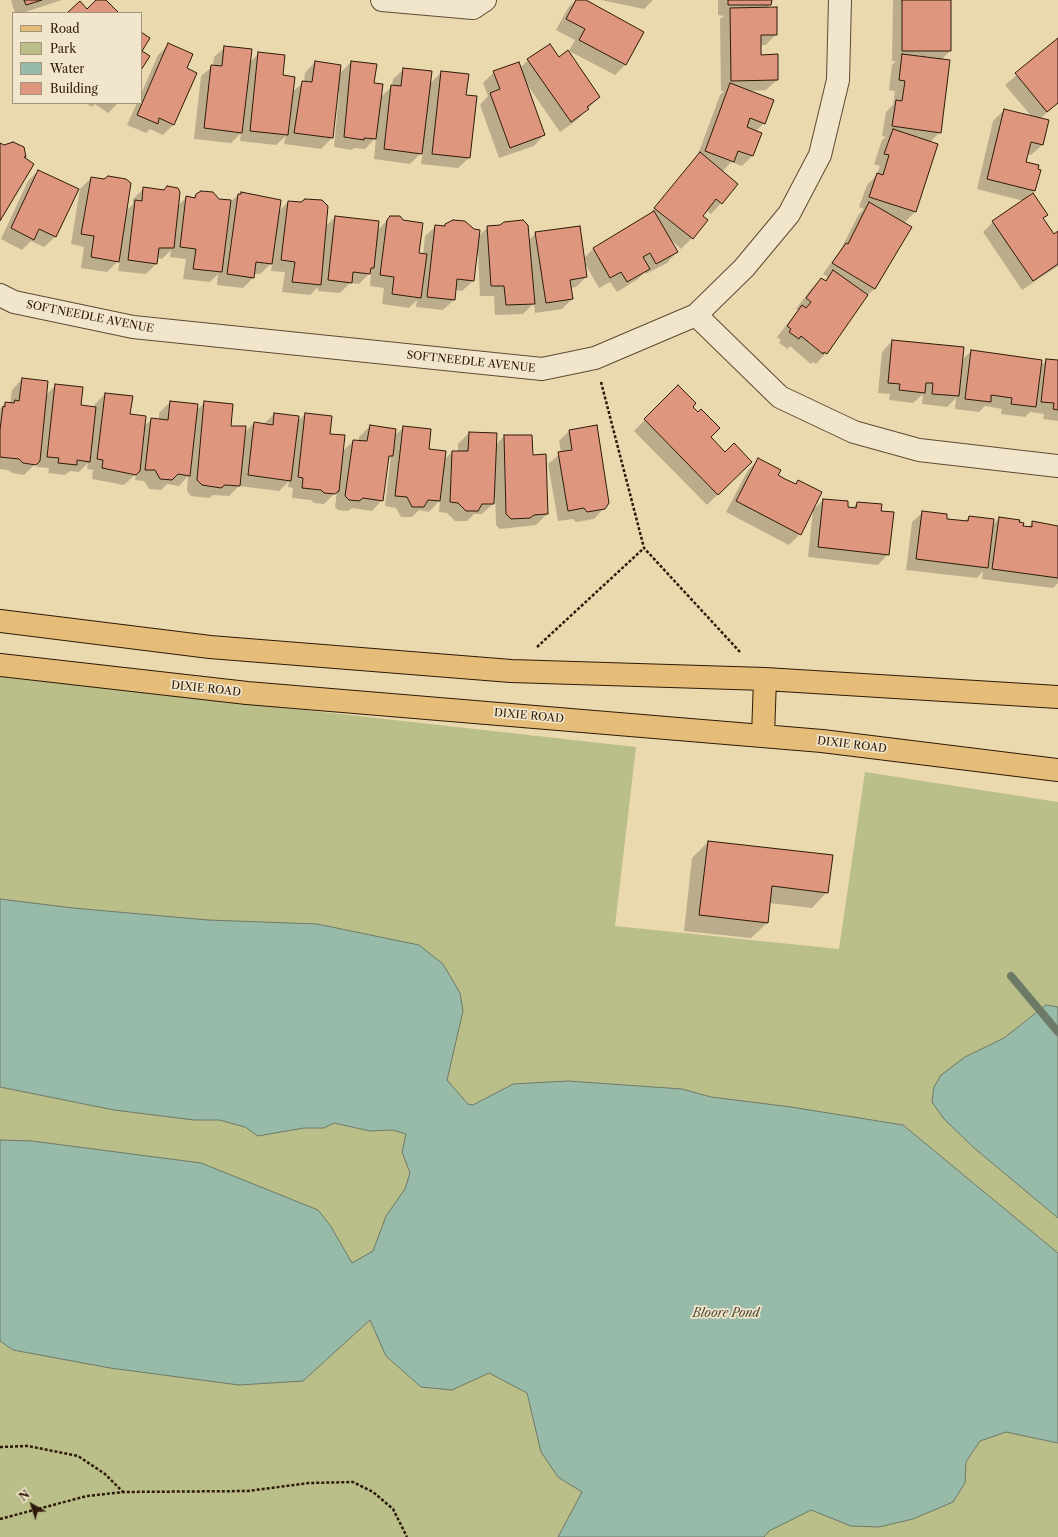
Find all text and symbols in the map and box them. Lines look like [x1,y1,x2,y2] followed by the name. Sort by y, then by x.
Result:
[12,12,142,104] legend
[50,21,80,36] text: Road
[50,41,76,56] text: Park
[50,61,84,76] text: Water
[50,81,98,96] text: Building
[25,298,155,336] street label: SOFTNEEDLE AVENUE
[406,349,536,375] street label: SOFTNEEDLE AVENUE
[170,679,242,699] street label: DIXIE ROAD
[494,706,564,726] street label: DIXIE ROAD
[816,734,888,756] street label: DIXIE ROAD
[693,1307,759,1321] water label: Bloore Pond
[12,1485,52,1525] north arrow
[16,1487,33,1504] text: N

